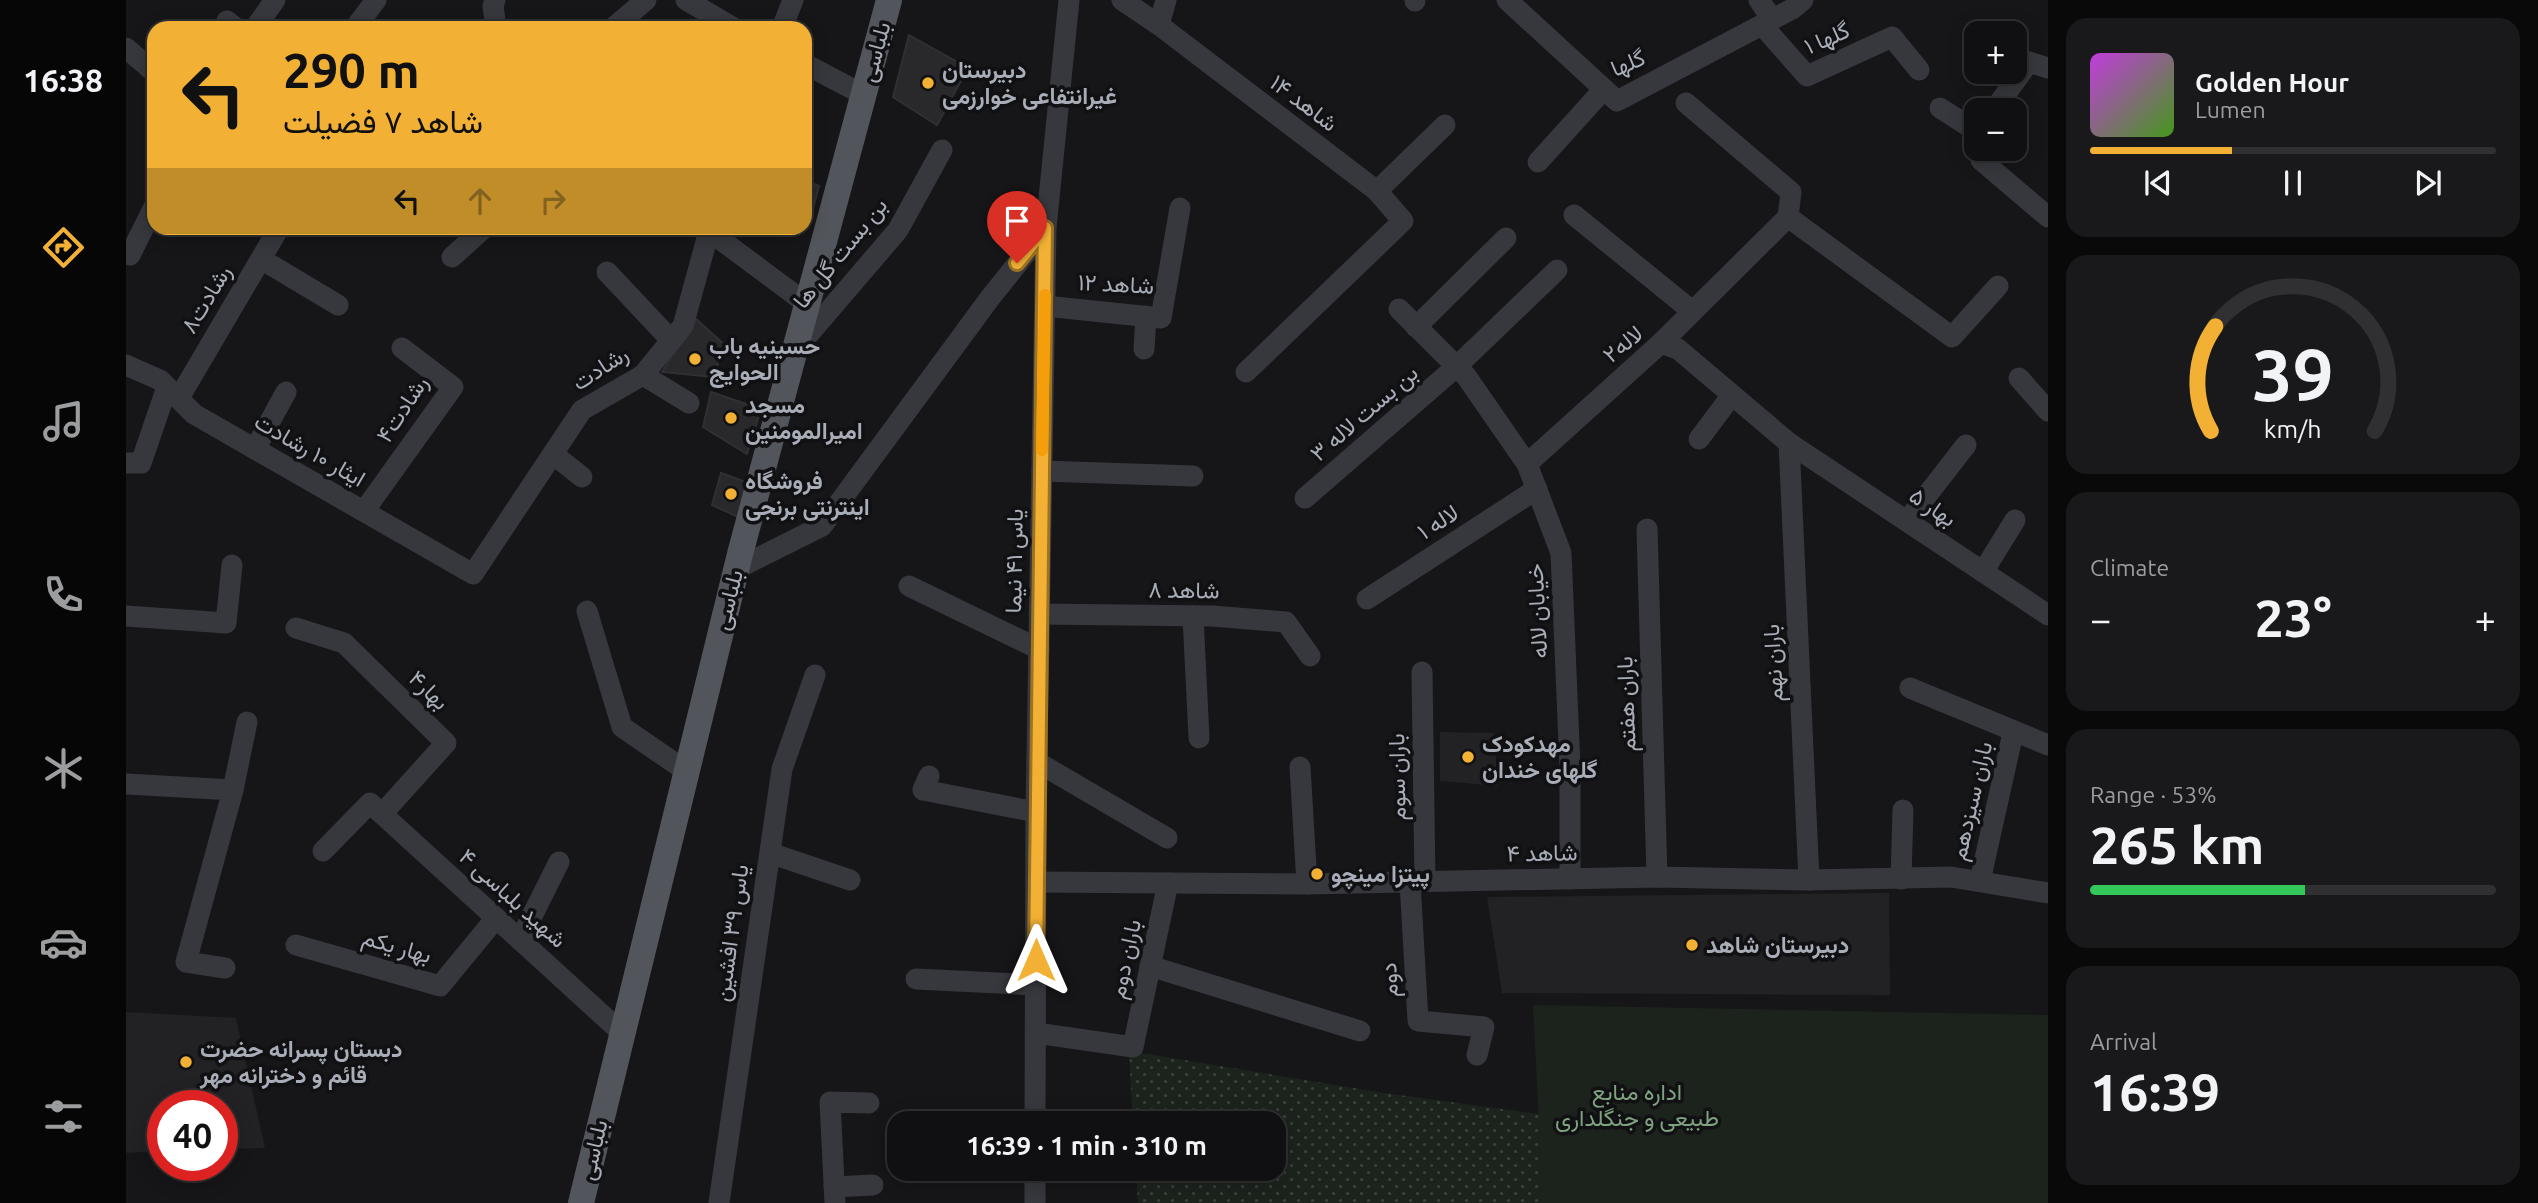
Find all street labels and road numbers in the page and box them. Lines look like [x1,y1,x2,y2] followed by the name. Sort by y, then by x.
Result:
[1800,17,1855,61] street label: گلها ۱
[855,19,896,85] street label: بلباسی
[1607,44,1650,84] street label: گلها
[1266,69,1343,136] street label: شاهد ۱۴
[788,193,893,314] street label: بن بست گل ها
[176,260,238,339] street label: رشادت۸
[1077,269,1155,298] street label: شاهد ۱۲
[1598,320,1648,367] street label: لاله۲
[567,340,634,397] street label: رشادت
[1305,359,1424,467] street label: بن بست لاله ۳
[371,371,435,448] street label: رشادت۴
[249,408,370,494] street label: ایثار ۱۰ رشادت
[1903,482,1961,534] street label: بهار ۵
[1413,499,1463,544] street label: لاله ۱
[1000,508,1029,614] street label: یاس ۴۱ نیما
[1522,563,1552,659] street label: خیابان لاله
[708,567,749,633] street label: بلباسی
[1148,576,1220,603] street label: شاهد ۸
[1758,623,1790,703] street label: باران نهم
[1611,656,1643,752] street label: باران هفتم
[402,665,454,717] street label: بهار۴
[1383,733,1413,821] street label: باران سوم
[1945,739,1999,863] street label: باران سیزدهم
[1506,839,1578,866] street label: شاهد ۴
[453,843,572,954] street label: شهید بلباسی ۴
[709,863,754,1003] street label: یاس ۳۹ افشین
[1104,917,1148,1001] street label: باران دوم
[359,924,435,970] street label: بهار یکم
[1375,962,1405,998] street label: دوم
[573,1117,614,1183] street label: بلباسی

